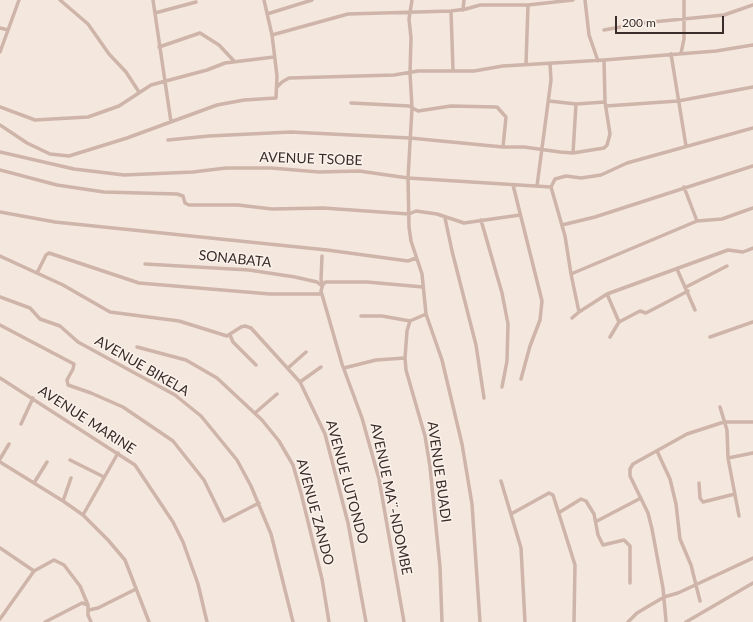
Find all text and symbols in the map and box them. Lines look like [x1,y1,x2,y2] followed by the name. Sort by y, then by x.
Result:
[617,8,726,34] scale bar
[622,15,656,30] text: 200 m
[259,149,363,169] street label: AVENUE TSOBE
[198,247,272,271] street label: SONABATA
[92,332,192,400] street label: AVENUE BIKELA
[35,382,139,458] street label: AVENUE MARINE
[322,418,372,546] street label: AVENUE LUTONDO
[424,420,454,524] street label: AVENUE BUADI
[367,421,415,577] street label: AVENUE MA¨-NDOMBE
[293,457,337,567] street label: AVENUE ZANDO

